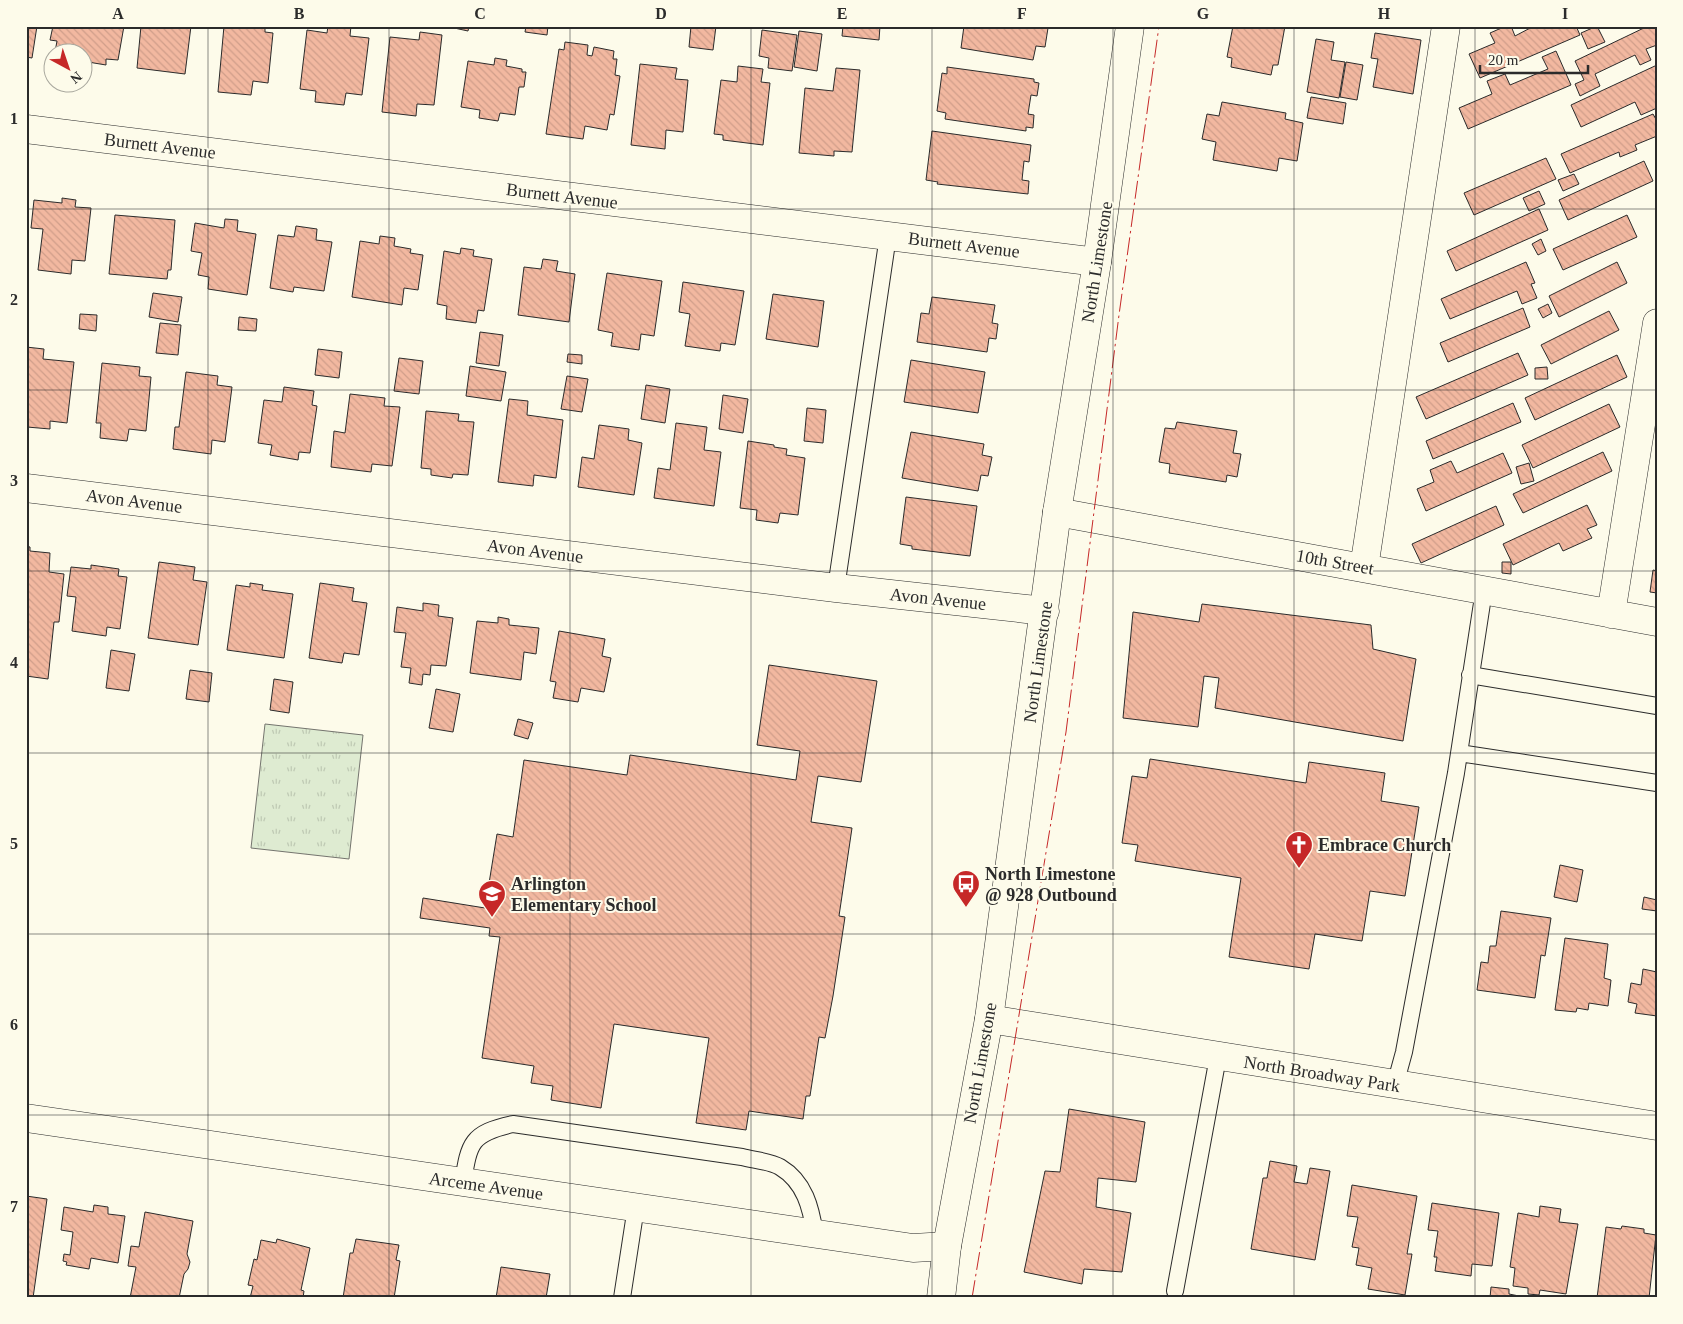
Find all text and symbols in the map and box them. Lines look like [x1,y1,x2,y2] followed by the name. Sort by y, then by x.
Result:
[112,5,124,22] text: A
[294,5,305,22] text: B
[474,5,486,22] text: C
[655,5,667,22] text: D
[837,5,847,22] text: E
[1017,5,1027,22] text: F
[1197,5,1210,22] text: G
[1378,5,1391,22] text: H
[1562,5,1568,22] text: I
[42,42,92,92] north arrow
[1480,42,1588,74] scale bar
[1488,52,1519,68] text: 20 m
[67,69,85,87] text: N
[10,110,18,127] text: 1
[103,129,217,163] street label: Burnett Avenue
[505,179,619,213] street label: Burnett Avenue
[1078,200,1116,324] street label: North Limestone
[907,228,1021,262] street label: Burnett Avenue
[10,291,18,308] text: 2
[10,472,18,489] text: 3
[85,485,183,517] street label: Avon Avenue
[486,535,584,567] street label: Avon Avenue
[1295,545,1375,579] street label: 10th Street
[889,584,987,614] street label: Avon Avenue
[1020,600,1056,724] street label: North Limestone
[10,654,18,671] text: 4
[1284,830,1314,869] church icon: Embrace Church
[10,835,18,852] text: 5
[1318,835,1451,855] place label: Embrace Church
[985,864,1117,905] place label: North Limestone @ 928 Outbound
[951,869,981,908] bus stop icon: North Limestone @ 928 Outbound
[511,874,657,915] place label: Arlington Elementary School
[477,879,507,918] school or university icon: Arlington Elementary School
[960,1001,1000,1125] street label: North Limestone
[10,1016,18,1033] text: 6
[1242,1052,1402,1096] street label: North Broadway Park
[428,1168,544,1204] street label: Arceme Avenue
[10,1198,18,1215] text: 7

